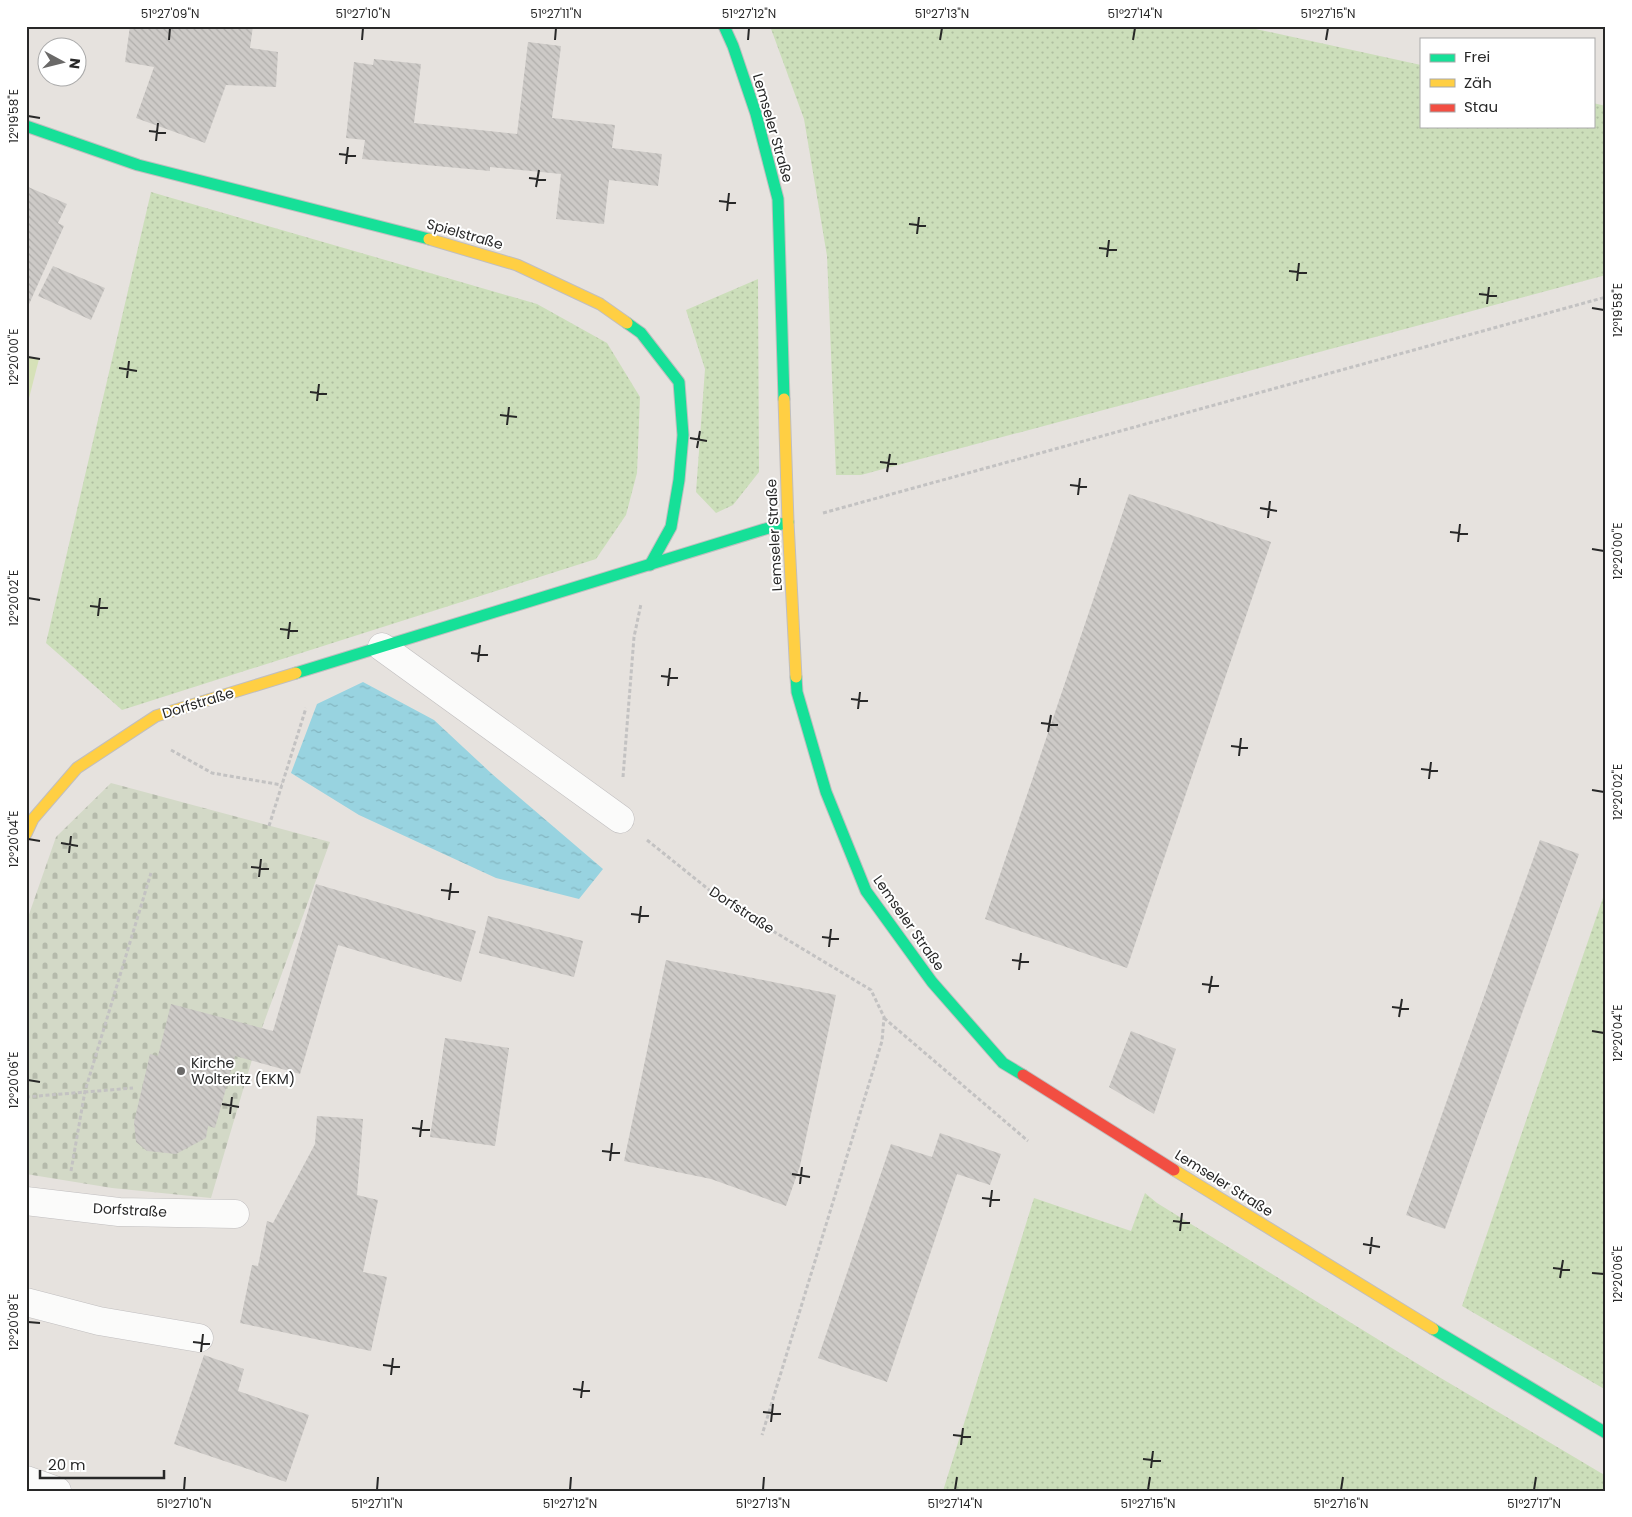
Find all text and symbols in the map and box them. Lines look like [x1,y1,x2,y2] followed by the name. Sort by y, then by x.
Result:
[141,5,199,22] text: 51°27'09"N
[336,5,390,22] text: 51°27'10"N
[530,5,582,22] text: 51°27'11"N
[722,5,776,22] text: 51°27'12"N
[915,5,969,22] text: 51°27'13"N
[1108,5,1163,22] text: 51°27'14"N
[1301,5,1355,22] text: 51°27'15"N
[38,38,88,88] north arrow
[1420,38,1594,128] legend
[1464,46,1490,67] text: Frei
[64,57,85,70] text: N
[748,71,798,185] street label: Lemseler Straße
[1464,72,1492,93] text: Zäh
[5,89,22,143] text: 12°19'58"E
[1464,96,1498,117] text: Stau
[424,214,506,255] street label: Spielstraße
[1609,283,1626,337] text: 12°19'58"E
[5,329,22,385] text: 12°20'00"E
[761,478,787,592] street label: Lemseler Straße
[1609,523,1626,579] text: 12°20'00"E
[5,570,22,626] text: 12°20'02"E
[160,683,237,723] street label: Dorfstraße
[1609,764,1626,820] text: 12°20'02"E
[5,811,22,867] text: 12°20'04"E
[869,871,950,975] street label: Lemseler Straße
[706,881,779,939] street label: Dorfstraße
[1609,1005,1626,1061] text: 12°20'04"E
[5,1052,22,1108] text: 12°20'06"E
[191,1053,295,1089] place label: Kirche Wolteritz (EKM)
[175,1065,187,1077] marker: Kirche Wolteritz (EKM)
[1171,1145,1277,1221] street label: Lemseler Straße
[93,1198,168,1222] street label: Dorfstraße
[1609,1246,1626,1302] text: 12°20'06"E
[5,1294,22,1350] text: 12°20'08"E
[40,1447,164,1479] scale bar
[48,1454,86,1475] text: 20 m
[157,1495,211,1512] text: 51°27'10"N
[351,1495,403,1512] text: 51°27'11"N
[543,1495,597,1512] text: 51°27'12"N
[736,1495,790,1512] text: 51°27'13"N
[928,1495,983,1512] text: 51°27'14"N
[1121,1495,1175,1512] text: 51°27'15"N
[1313,1495,1369,1512] text: 51°27'16"N
[1507,1495,1561,1512] text: 51°27'17"N

